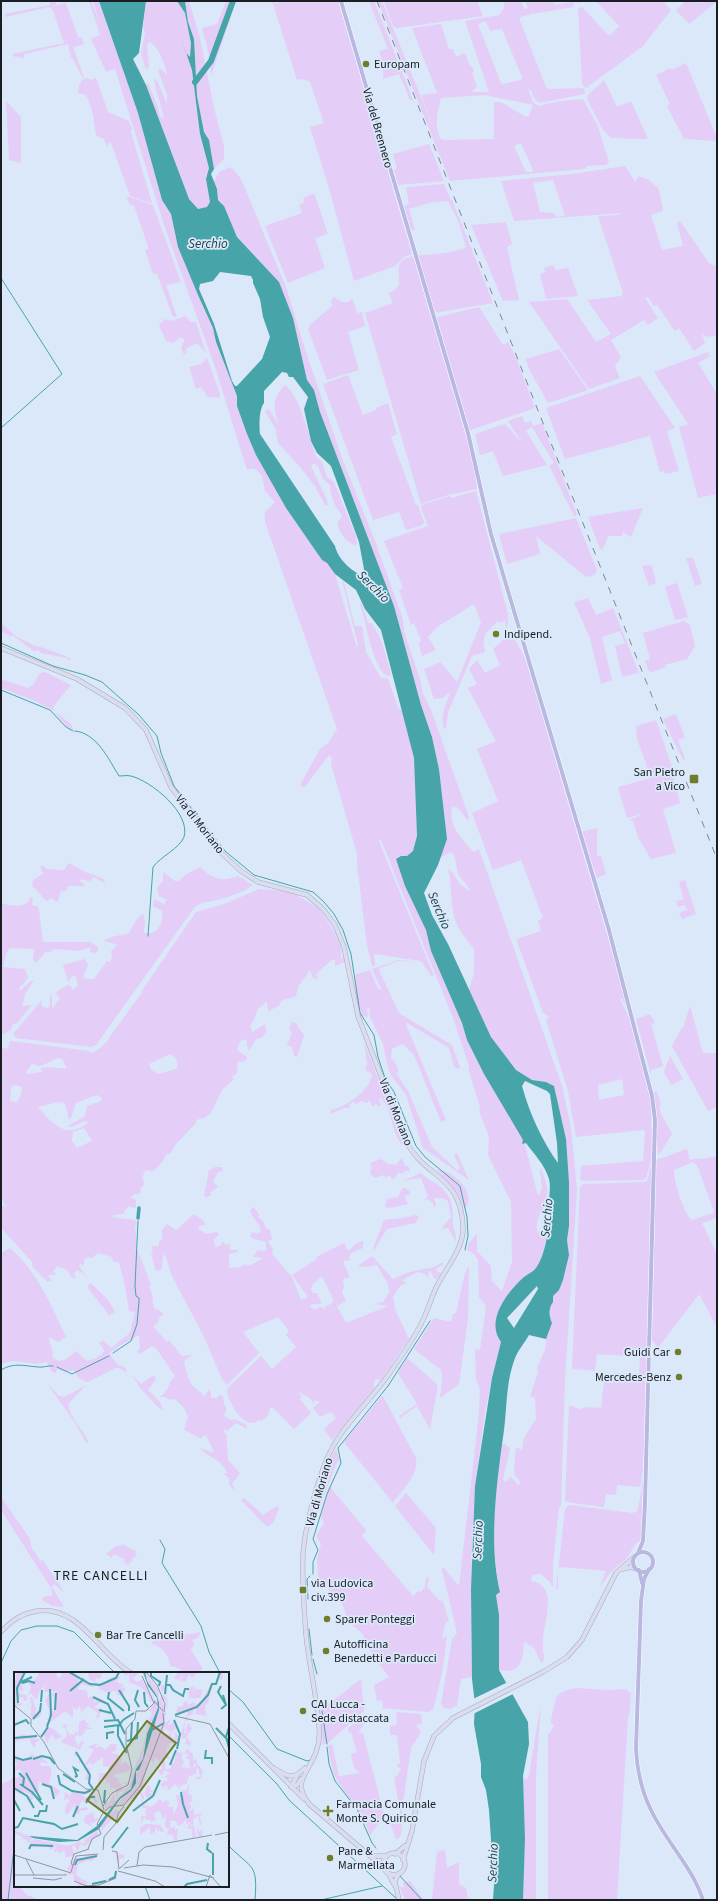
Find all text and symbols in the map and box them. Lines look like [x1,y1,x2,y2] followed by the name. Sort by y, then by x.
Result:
[374,56,420,73] place label: Europam
[361,59,371,69] marker: Europam
[358,86,397,170] street label: Via del Brennero
[188,235,228,253] water label: Serchio
[353,566,394,607] water label: Serchio
[504,626,552,643] place label: Indipend.
[491,629,501,639] marker: Indipend.
[633,764,685,795] place label: San Pietro a Vico
[688,773,700,785] marker: San Pietro a Vico
[171,791,228,858] street label: Via di Moriano
[423,889,455,932] water label: Serchio
[374,1076,417,1148] street label: Via di Moriano
[536,1197,558,1238] water label: Serchio
[624,1344,671,1361] place label: Guidi Car
[673,1347,683,1357] marker: Guidi Car
[595,1369,671,1386] place label: Mercedes-Benz
[674,1372,684,1382] marker: Mercedes-Benz
[302,1456,337,1529] street label: Via di Moriano
[468,1520,488,1560] water label: Serchio
[54,1566,148,1586] district label: TRE CANCELLI
[311,1575,373,1606] place label: via Ludovica civ.399
[298,1585,308,1595] marker: via Ludovica civ.399
[335,1611,415,1628] place label: Sparer Ponteggi
[322,1614,332,1624] marker: Sparer Ponteggi
[106,1627,184,1644] place label: Bar Tre Cancelli
[93,1630,103,1640] marker: Bar Tre Cancelli
[334,1636,437,1667] place label: Autofficina Benedetti e Parducci
[321,1646,331,1656] marker: Autofficina Benedetti e Parducci
[14,1672,229,1887] inset map
[311,1696,389,1727] place label: CAI Lucca - Sede distaccata
[298,1706,308,1716] marker: CAI Lucca - Sede distaccata
[336,1796,436,1827] place label: Farmacia Comunale Monte S. Quirico
[323,1806,333,1816] marker: Farmacia Comunale Monte S. Quirico
[338,1843,395,1874] place label: Pane & Marmellata
[483,1843,503,1883] water label: Serchio
[325,1853,335,1863] marker: Pane & Marmellata

